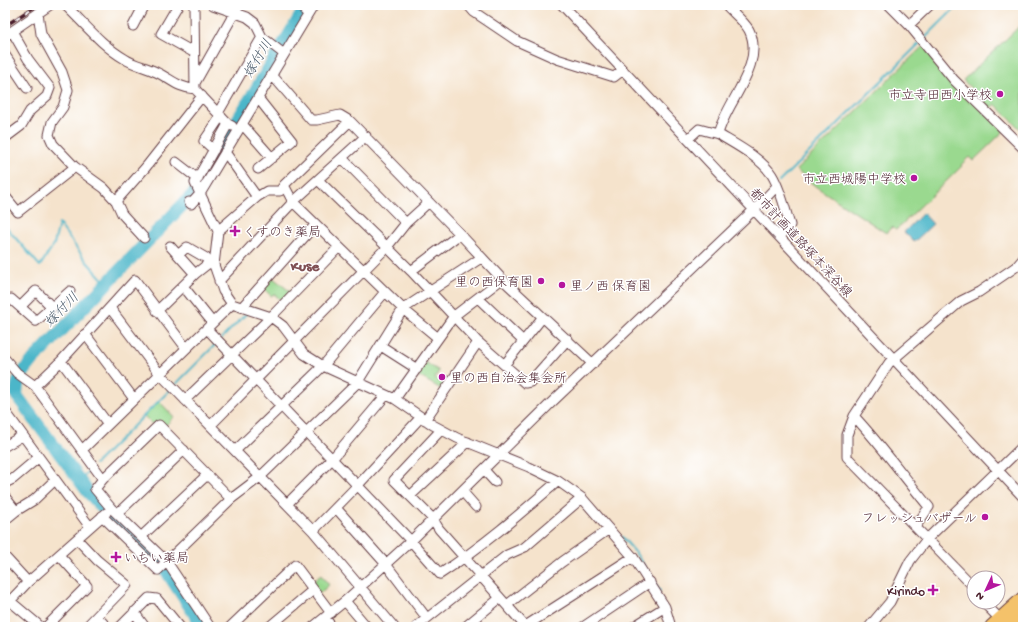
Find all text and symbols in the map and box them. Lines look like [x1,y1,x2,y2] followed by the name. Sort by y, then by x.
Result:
[241,37,277,82] water label: 嫁付川
[888,89,992,104] place label: 市立寺田西小学校
[995,89,1005,99] marker: 市立寺田西小学校
[802,172,906,188] place label: 市立西城陽中学校
[909,173,919,183] marker: 市立西城陽中学校
[746,186,856,302] street label: 都市計画道路塚本深谷線
[243,225,321,241] place label: くすのき薬局
[230,226,240,236] marker: くすのき薬局
[290,258,321,276] district label: Kuse
[455,275,533,291] place label: 里の西保育園
[536,276,546,286] marker: 里の西保育園
[570,279,651,295] place label: 里ノ西 保育園
[557,280,567,290] marker: 里ノ西 保育園
[42,290,84,332] water label: 嫁付川
[450,371,567,387] place label: 里の西自治会集会所
[437,372,447,382] marker: 里の西自治会集会所
[862,512,977,527] place label: フレッシュバザール
[980,512,990,522] marker: フレッシュバザール
[124,551,189,567] place label: いちい薬局
[111,552,121,562] marker: いちい薬局
[966,570,1006,610] north arrow
[887,585,925,600] place label: Kirindo
[928,585,938,595] marker: Kirindo
[973,589,987,602] text: N

